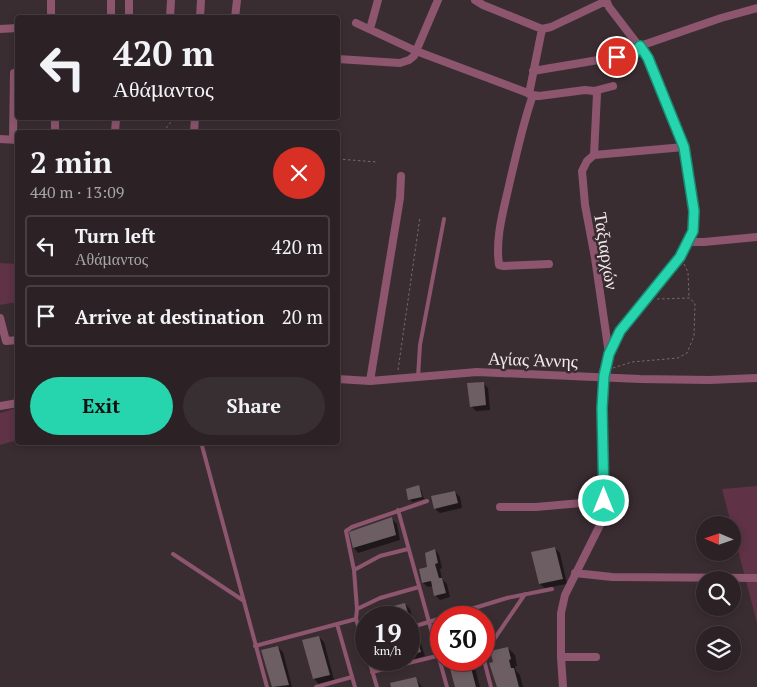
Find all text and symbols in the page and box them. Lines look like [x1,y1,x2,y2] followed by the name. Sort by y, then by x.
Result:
[113,30,214,76] text: 420 m
[30,35,95,100] icon: left
[596,36,638,78] pin
[603,43,631,71] icon: arrive
[113,74,214,103] text: Αθάμαντος
[30,142,112,182] text: 2 min
[273,147,325,199] button: close
[30,181,124,203] text: 440 m · 13:09
[589,211,625,291] street label: Ταξιαρχών
[75,223,156,248] text: Turn left
[32,232,60,260] icon: left
[272,234,323,259] text: 420 m
[75,248,148,270] text: Αθάμαντος
[32,302,60,330] icon: arrive
[75,304,264,329] text: Arrive at destination
[282,304,323,329] text: 20 m
[488,345,578,373] street label: Αγίας Άννης
[30,377,173,435] button: Exit
[183,377,325,435] button: Share
[577,474,629,526] position arrow
[696,516,741,561] north arrow
[696,516,741,671] map controls
[696,571,741,616] button: search
[430,606,495,671] speed limit sign: 30
[373,616,402,649] text: 19
[696,626,741,671] button: layers
[374,643,401,658] text: km/h

